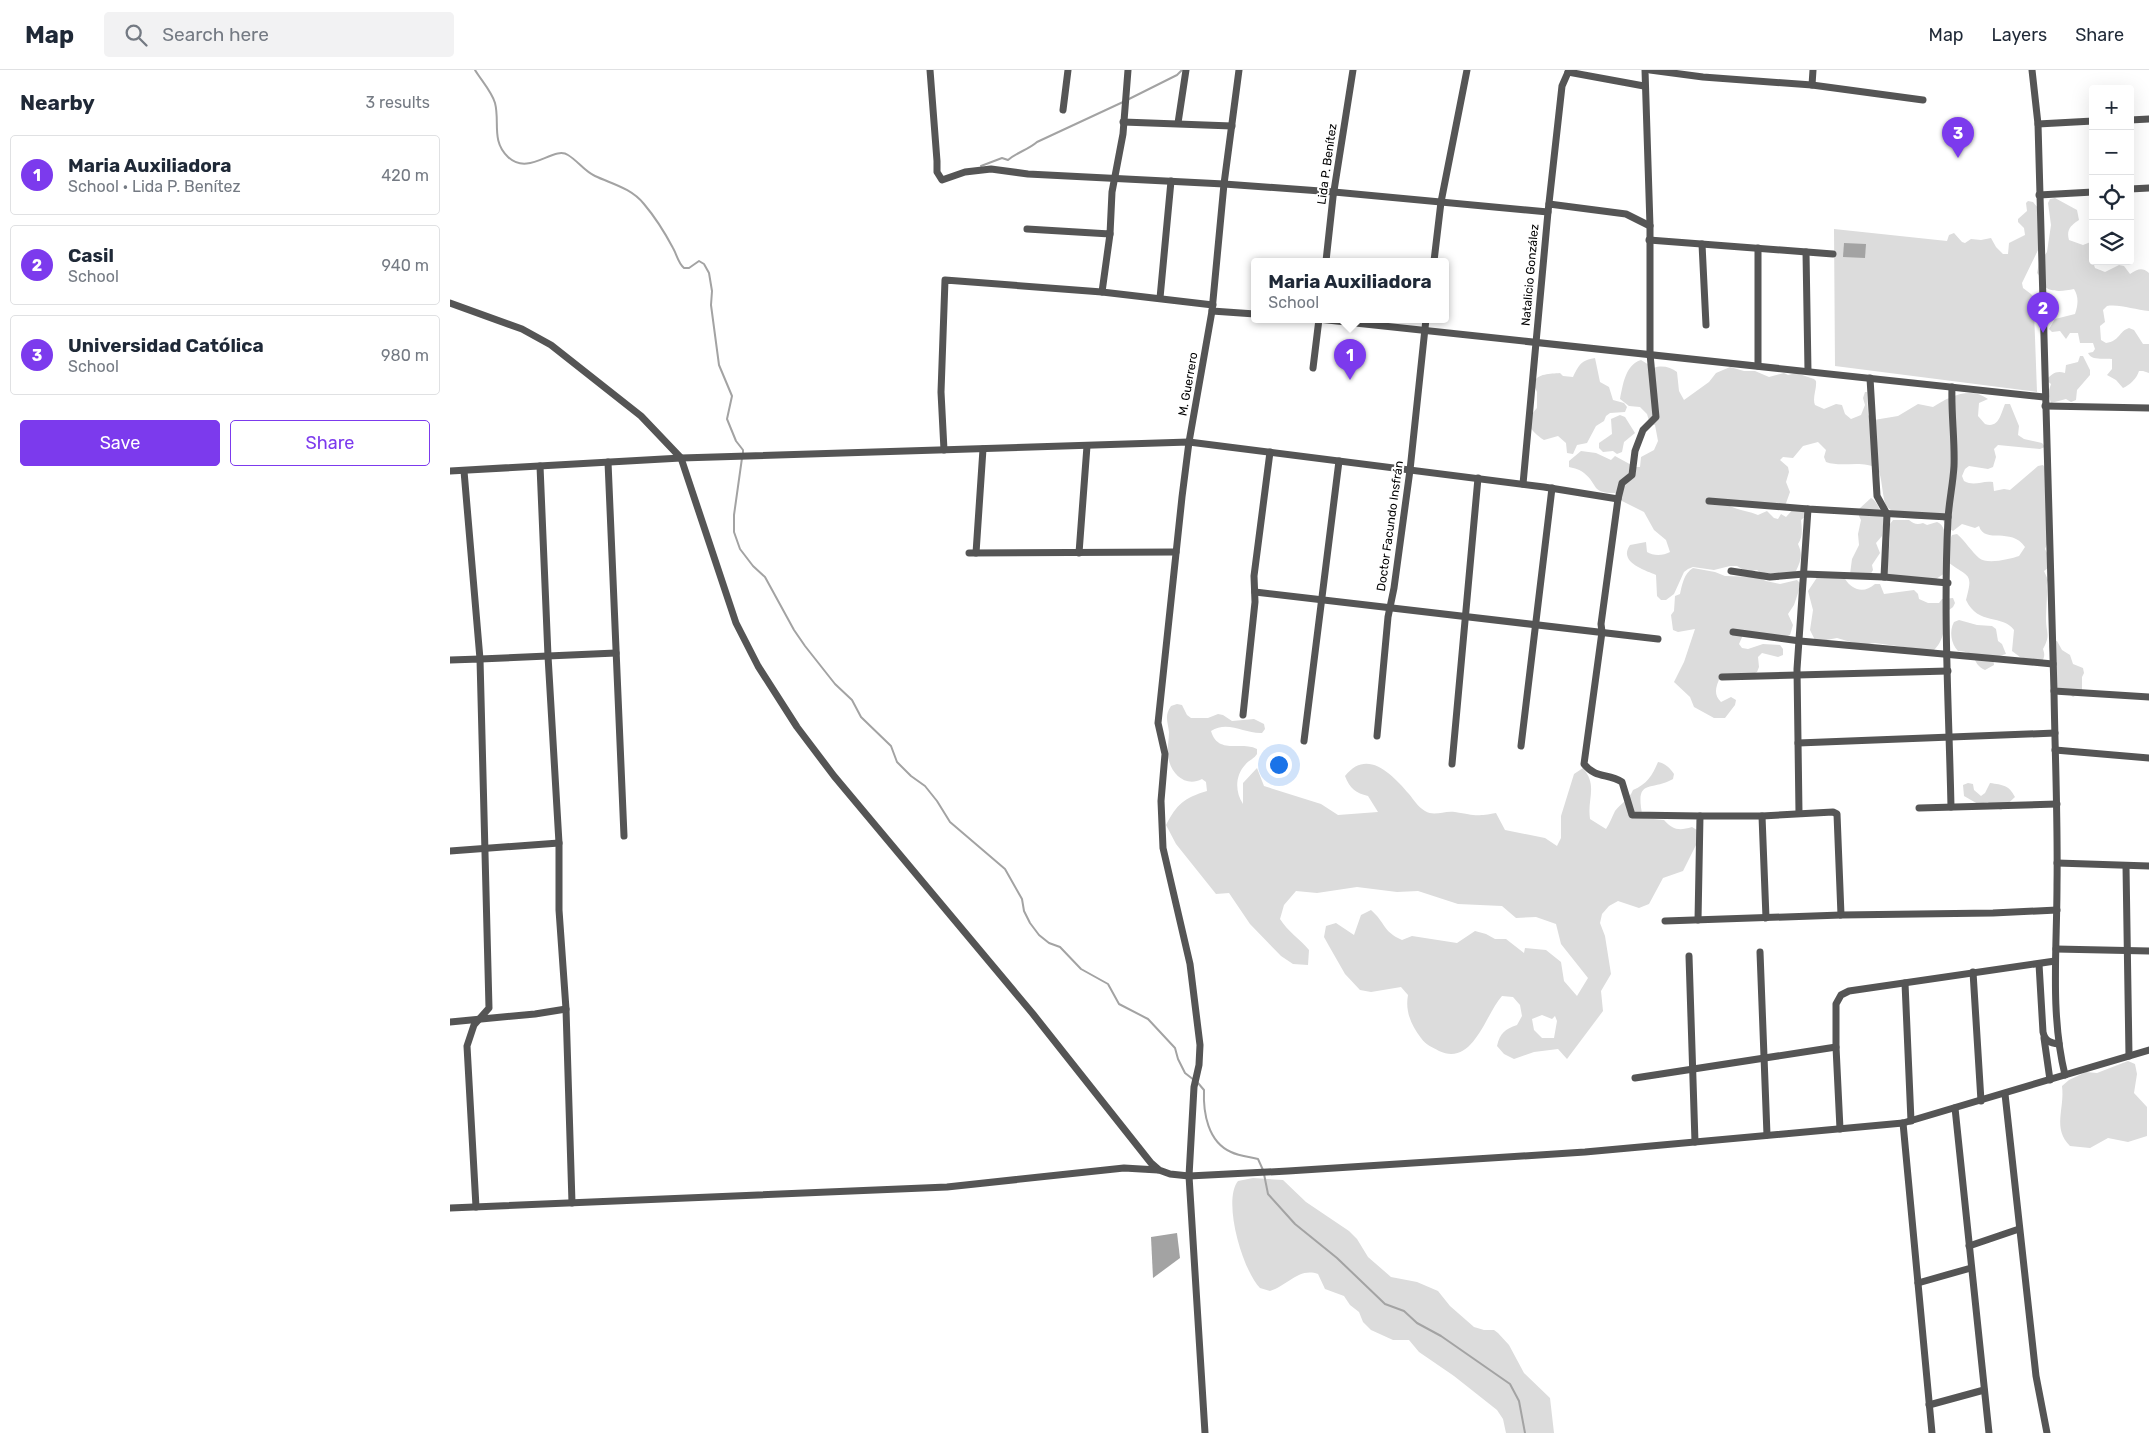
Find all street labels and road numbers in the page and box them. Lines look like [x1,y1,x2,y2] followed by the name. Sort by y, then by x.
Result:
[1314,123,1340,205] street label: Lida P. Benítez
[1519,223,1541,327] street label: Natalicio González
[1175,351,1201,417] street label: M. Guerrero
[1374,460,1406,592] street label: Doctor Facundo Insfrán

